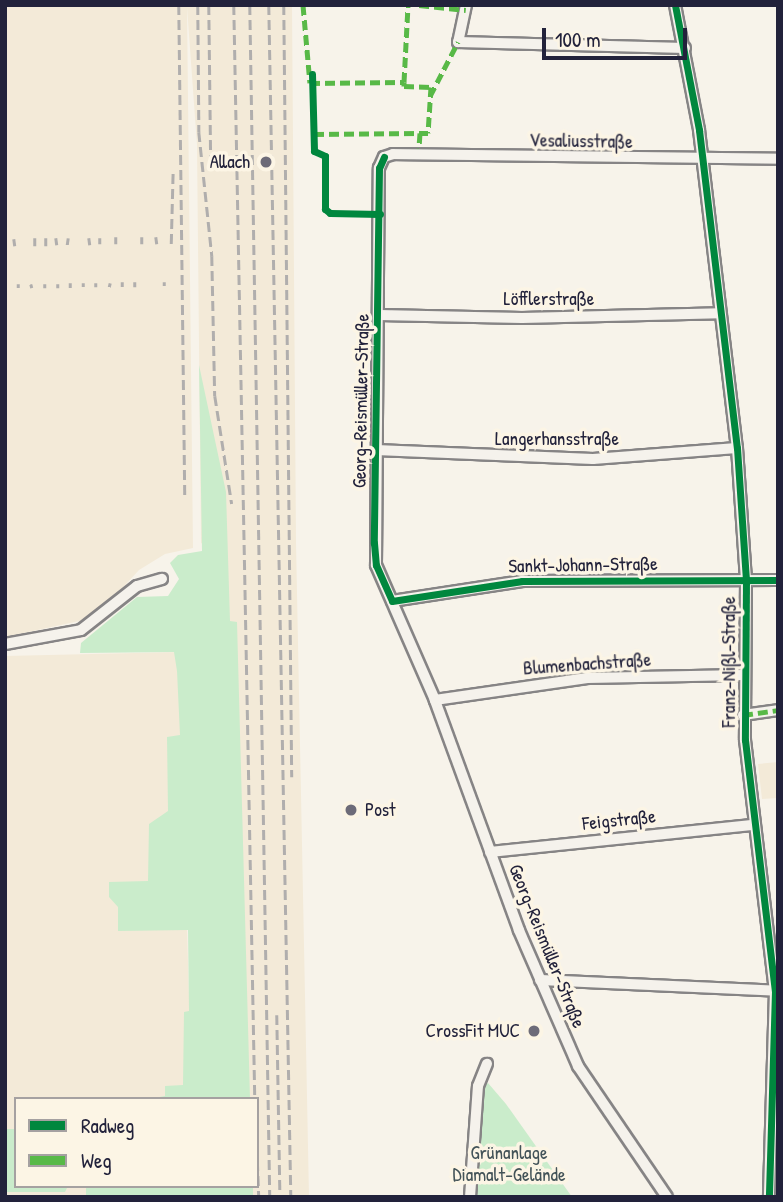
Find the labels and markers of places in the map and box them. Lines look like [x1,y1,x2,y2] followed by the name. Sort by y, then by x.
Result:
[210,151,250,173] place label: Allach
[256,152,276,172] marker: Allach
[365,799,396,821] place label: Post
[343,802,359,818] marker: Post
[426,1020,520,1042] place label: CrossFit MUC
[526,1023,542,1039] marker: CrossFit MUC

